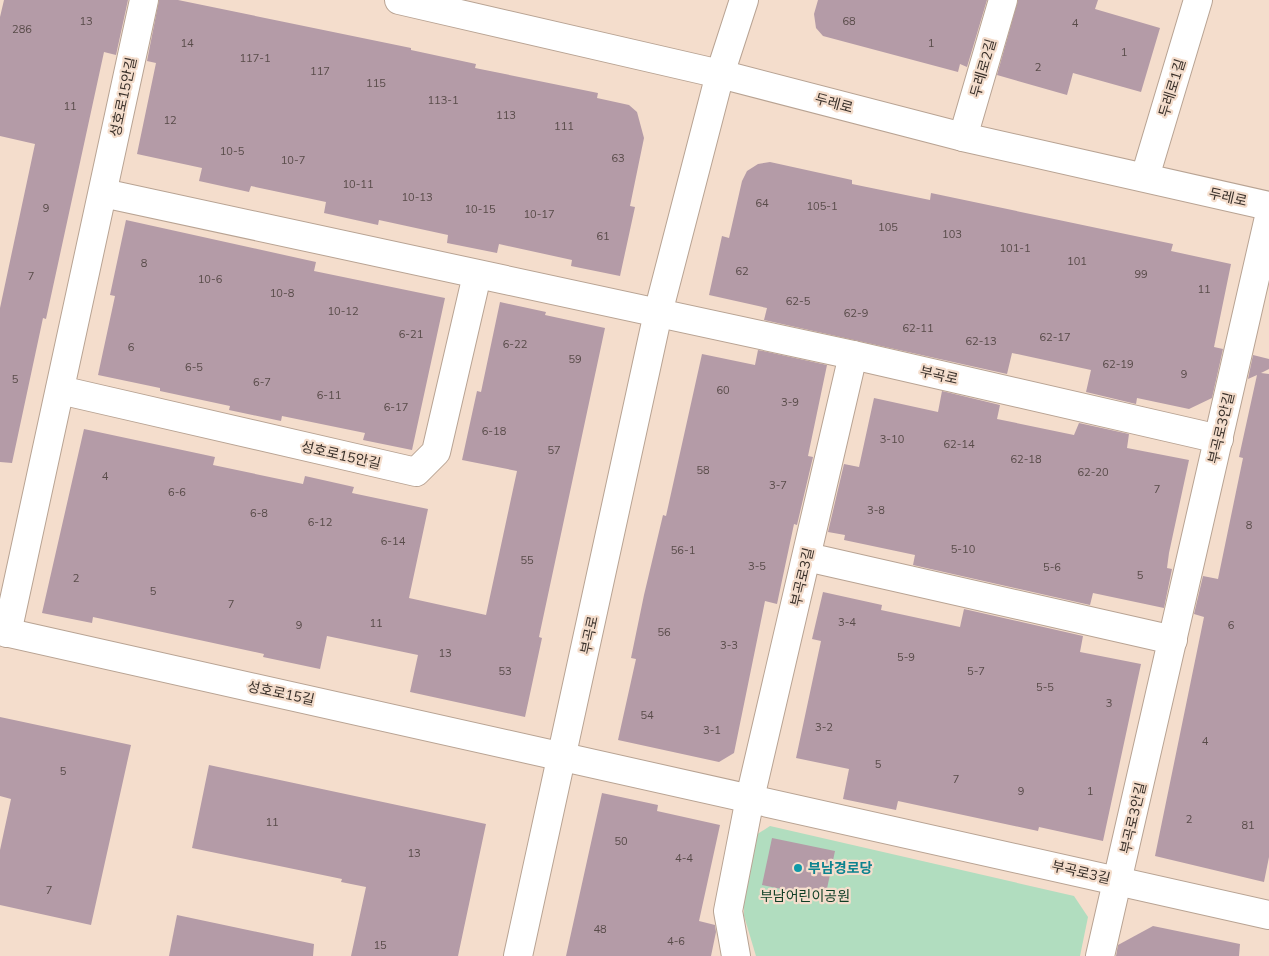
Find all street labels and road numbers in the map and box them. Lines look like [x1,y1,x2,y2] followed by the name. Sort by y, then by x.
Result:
[966,37,1000,99] street label: 두레로2길
[106,55,140,139] street label: 성호로15안길
[1155,57,1189,119] street label: 두레로1길
[813,89,855,117] street label: 두레로
[1207,184,1249,210] street label: 두레로
[918,362,960,388] street label: 부곡로
[1204,391,1238,465] street label: 부곡로3안길
[299,437,383,473] street label: 성호로15안길
[786,546,818,608] street label: 부곡로3길
[576,614,602,656] street label: 부곡로
[246,677,316,709] street label: 성호로15길
[1116,781,1150,855] street label: 부곡로3안길
[1050,856,1112,888] street label: 부곡로3길

